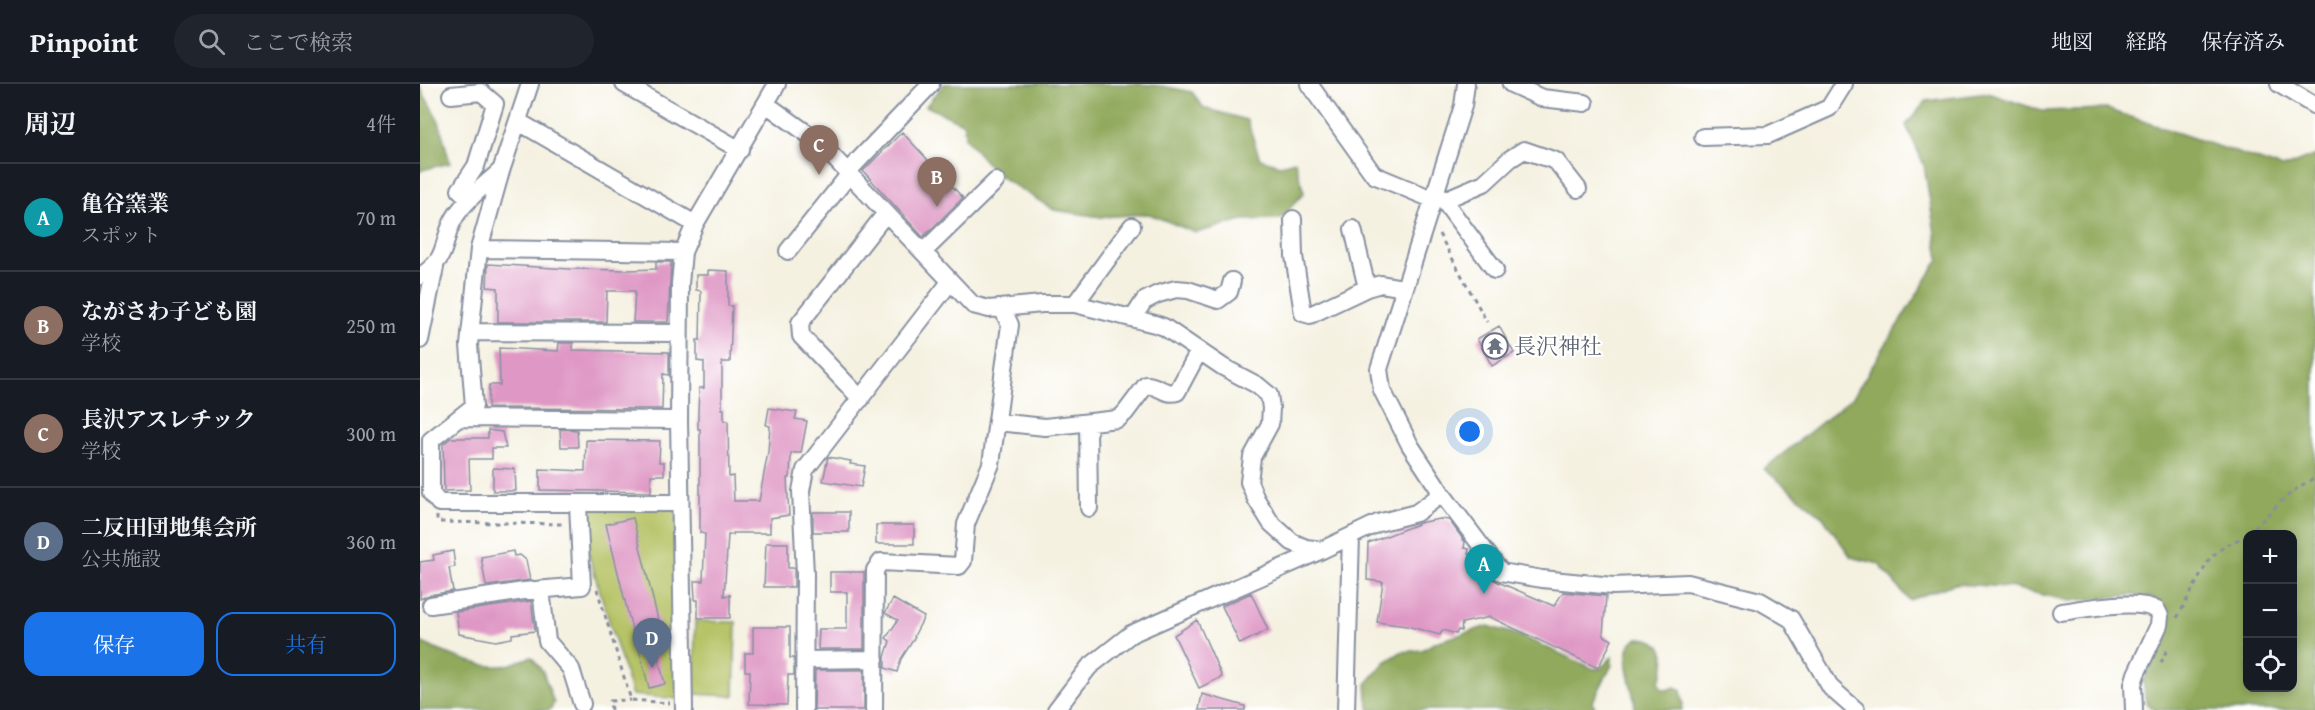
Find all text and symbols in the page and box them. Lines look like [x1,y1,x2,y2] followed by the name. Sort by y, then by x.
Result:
[174,14,594,68] search box
[30,21,138,62] text: Pinpoint
[195,25,228,58] icon: search
[243,26,353,58] text: ここで検索
[2051,26,2093,57] text: 地図
[2126,26,2168,57] text: 経路
[2201,26,2285,57] text: 保存済み
[24,104,76,143] text: 周辺
[366,109,396,138] text: 4件
[800,126,838,175] pin: C
[918,158,956,207] pin: B
[81,187,169,219] text: 亀谷窯業
[37,203,50,232] text: A
[356,203,396,232] text: 70 m
[81,220,161,249] text: スポット
[81,295,257,327] text: ながさわ子ども園
[37,311,50,340] text: B
[346,311,396,340] text: 250 m
[81,328,121,357] text: 学校
[1514,330,1602,362] place label: 長沢神社
[1480,331,1510,361] temple icon: 長沢神社
[81,403,255,435] text: 長沢アスレチック
[1455,417,1484,446] your location
[38,419,49,448] text: C
[346,419,396,448] text: 300 m
[81,436,121,465] text: 学校
[81,511,257,543] text: 二反田団地集会所
[37,527,50,556] text: D
[346,527,396,556] text: 360 m
[2243,530,2297,692] map controls
[2243,530,2297,584] button: +
[81,544,161,573] text: 公共施設
[1464,544,1504,594] pin: A
[2243,584,2297,638] button: −
[24,612,204,676] button: 保存
[216,612,396,676] button: 共有
[632,618,672,668] pin: D
[2243,638,2297,692] button: locate

